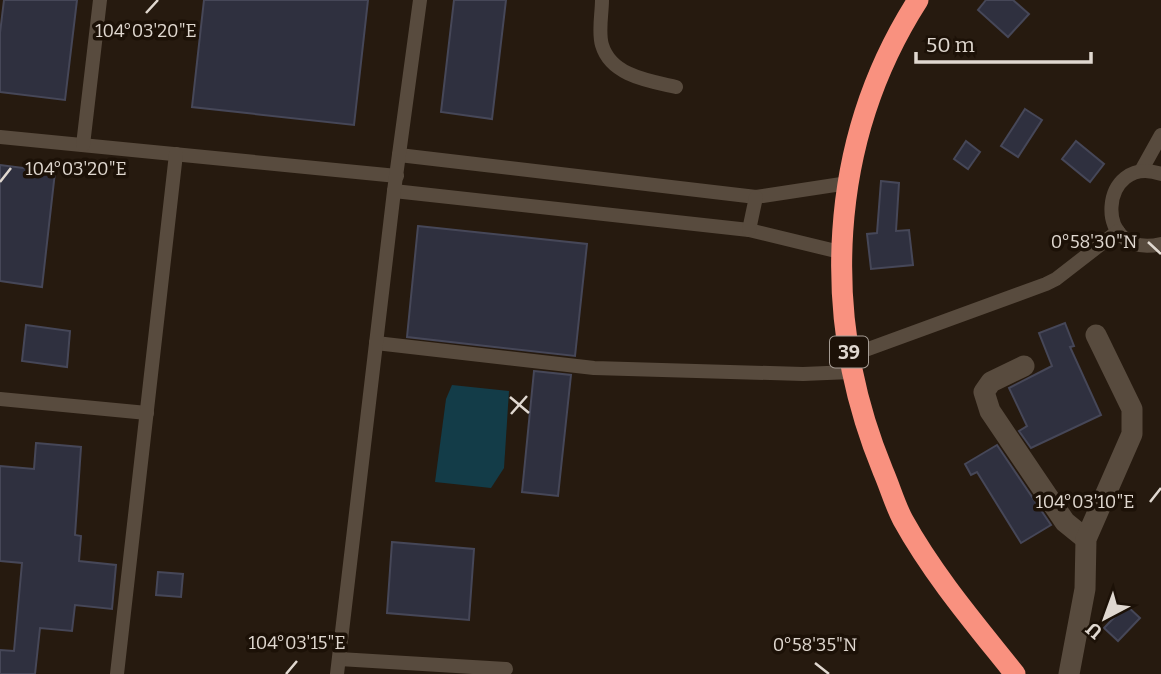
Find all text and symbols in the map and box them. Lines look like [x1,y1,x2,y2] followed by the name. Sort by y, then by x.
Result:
[95,20,197,42] text: 104°03'20"E
[916,21,1091,65] scale bar
[926,32,975,58] text: 50 m
[25,158,127,180] text: 104°03'20"E
[1051,231,1137,253] text: 0°58'30"N
[830,336,868,368] road number: 39
[1035,491,1135,513] text: 104°03'10"E
[1070,583,1140,653] north arrow
[1081,617,1107,644] text: U
[248,632,346,654] text: 104°03'15"E
[773,634,857,656] text: 0°58'35"N

